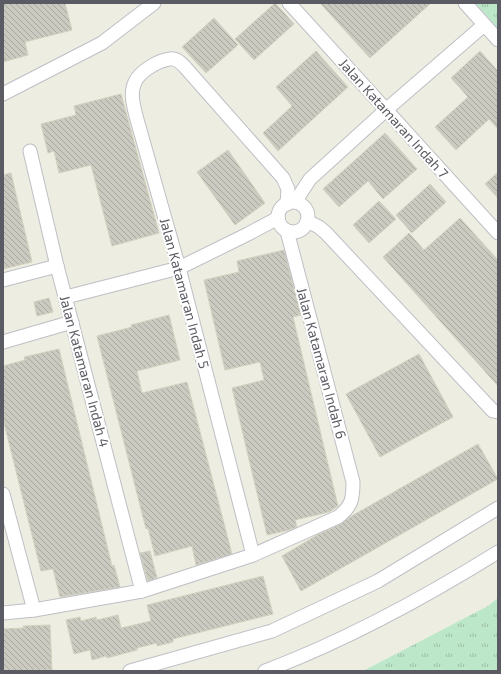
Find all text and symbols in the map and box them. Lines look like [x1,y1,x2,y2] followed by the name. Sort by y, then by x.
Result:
[336,55,452,181] street label: Jalan Katamaran Indah 7
[157,216,213,370] street label: Jalan Katamaran Indah 5
[294,286,350,440] street label: Jalan Katamaran Indah 6
[57,293,113,449] street label: Jalan Katamaran Indah 4

